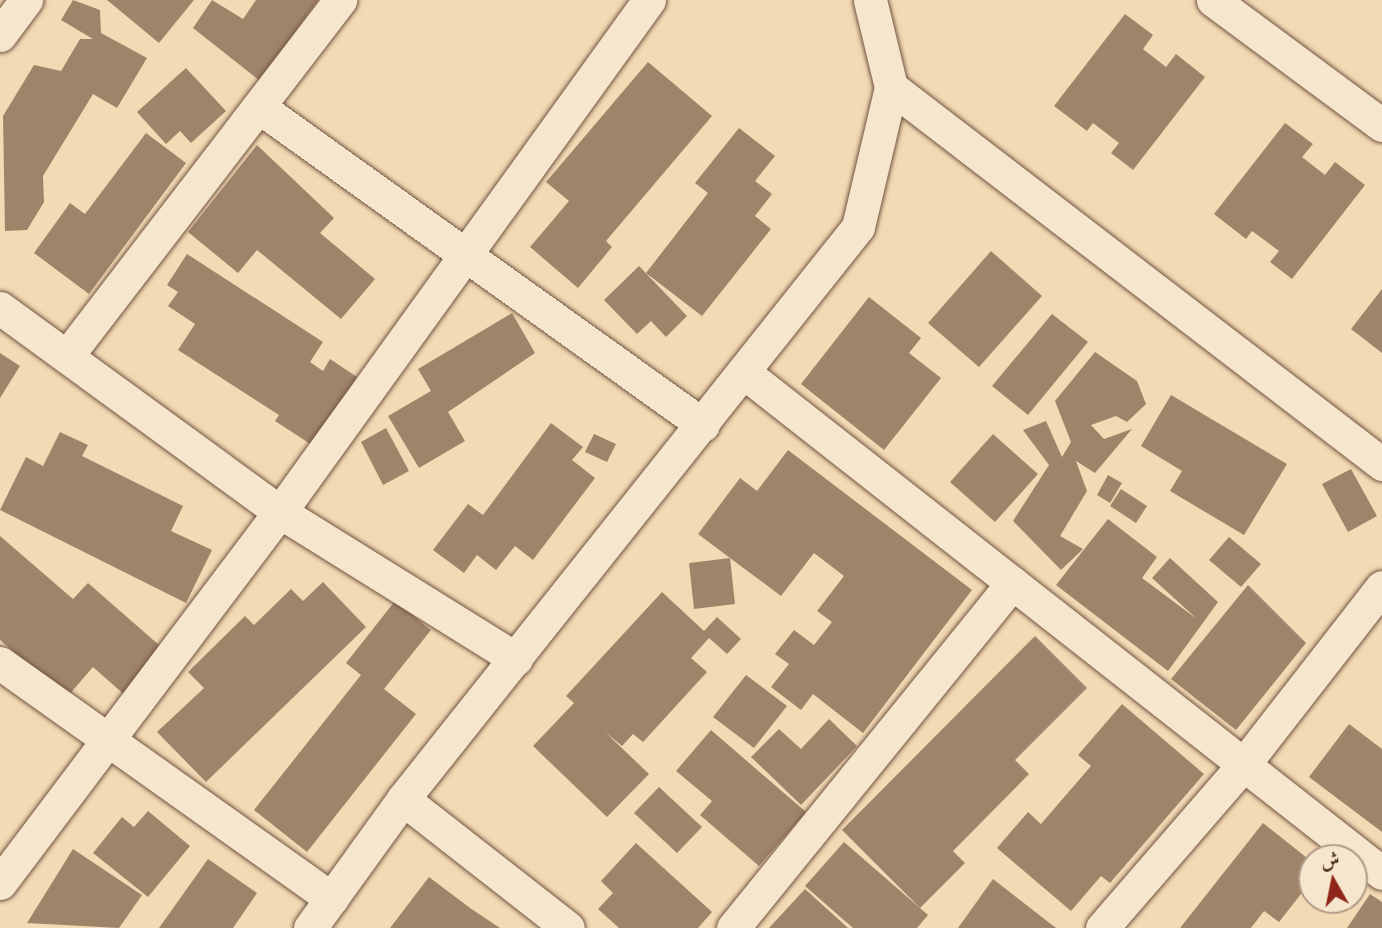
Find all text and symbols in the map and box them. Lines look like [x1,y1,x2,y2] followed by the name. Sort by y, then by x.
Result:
[1298,844,1368,914] north arrow
[1319,846,1341,874] text: ش

